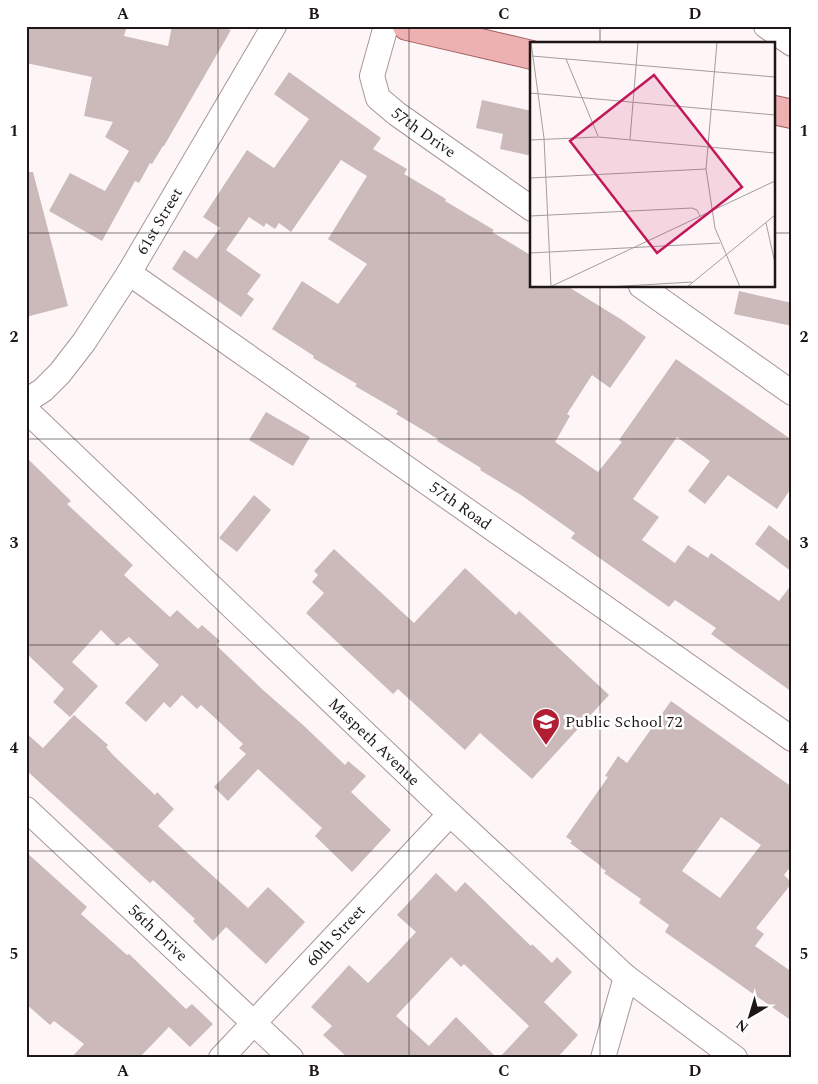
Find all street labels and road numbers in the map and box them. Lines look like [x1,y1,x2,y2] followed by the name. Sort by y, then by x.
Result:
[386,102,461,164] street label: 57th Drive
[130,183,189,259] street label: 61st Street
[424,476,496,536] street label: 57th Road
[323,692,425,792] street label: Maspeth Avenue
[123,899,193,967] street label: 56th Drive
[301,899,371,972] street label: 60th Street

